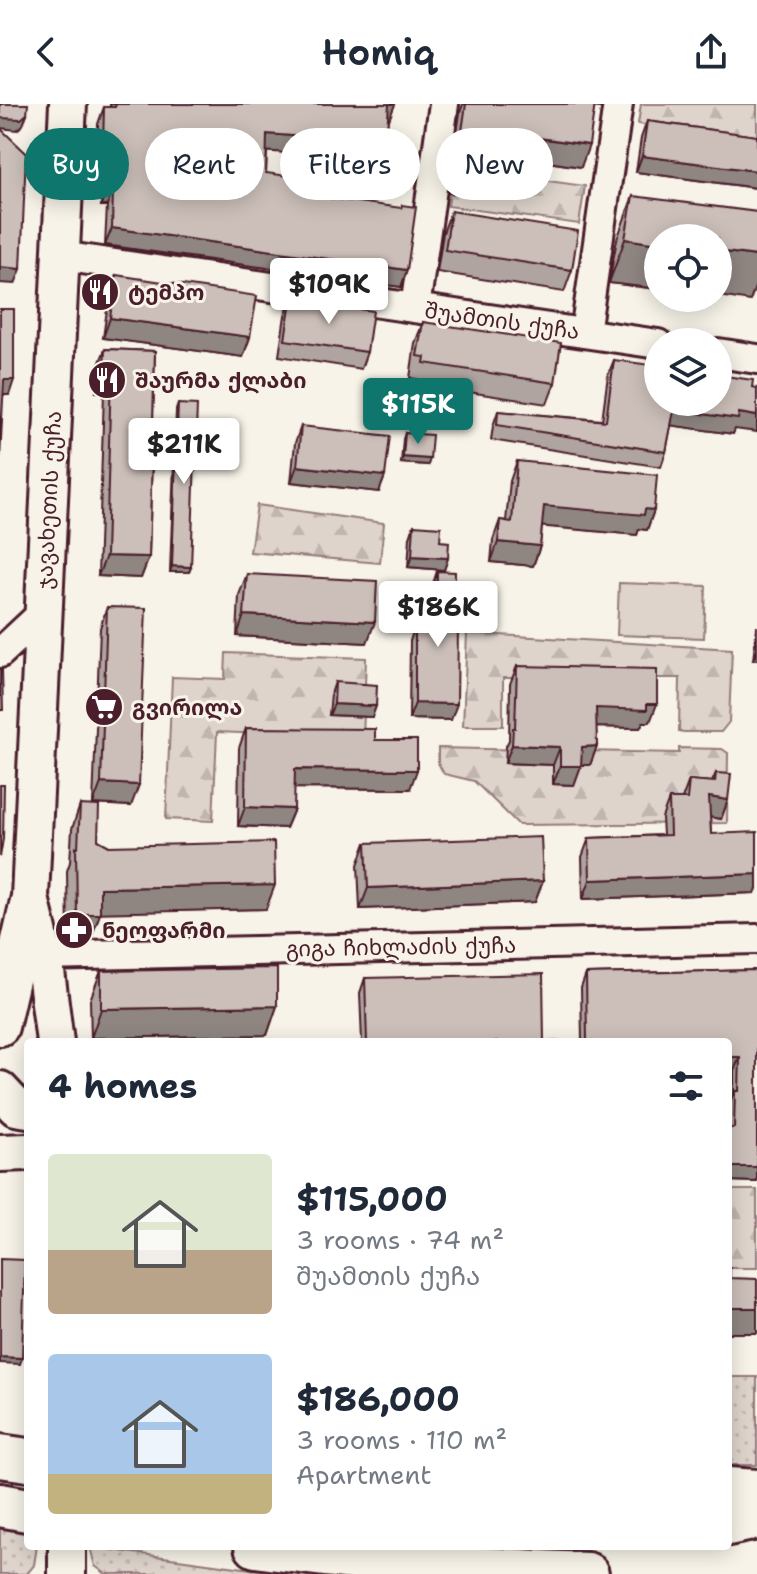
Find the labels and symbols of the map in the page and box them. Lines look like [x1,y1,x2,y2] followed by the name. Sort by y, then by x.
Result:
[273,258,385,326] pin: $109K
[79,271,121,313] restaurant icon: ტემპო
[128,278,204,307] place label: ტემპო
[423,296,581,346] street label: შუამთის ქუჩა
[86,359,128,401] restaurant icon: შაურმა ქლაბი
[135,366,307,395] place label: შაურმა ქლაბი
[362,378,474,446] pin: $115K
[30,410,68,590] street label: ჯავახეთის ქუჩა
[128,418,240,486] pin: $211K
[382,581,494,649] pin: $186K
[83,686,125,728] supermarket icon: გვირილა
[132,693,242,722] place label: გვირილა
[53,909,95,951] pharmacy icon: ნეოფარმი
[102,916,226,945] place label: ნეოფარმი
[285,930,517,964] street label: გიგა ჩიხლაძის ქუჩა

